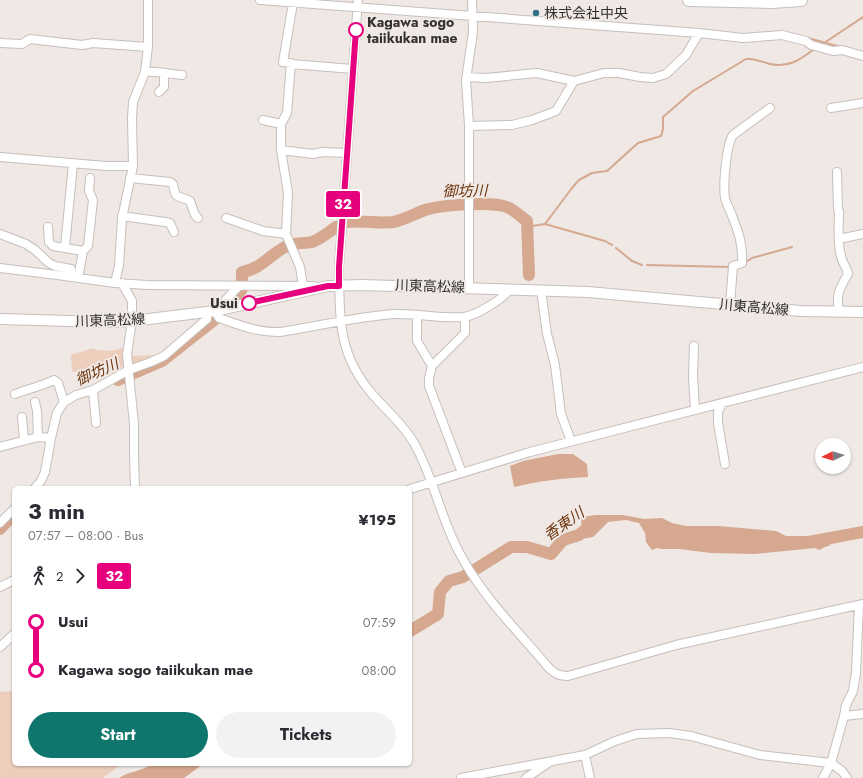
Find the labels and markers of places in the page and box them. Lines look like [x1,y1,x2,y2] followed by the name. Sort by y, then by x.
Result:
[544,3,628,23] place label: 株式会社中央
[531,8,541,18] marker: 株式会社中央
[367,12,458,48] place label: Kagawa sogo taiikukan mae
[348,22,364,38] marker: Kagawa sogo taiikukan mae
[210,293,238,313] place label: Usui
[241,295,257,311] marker: Usui

